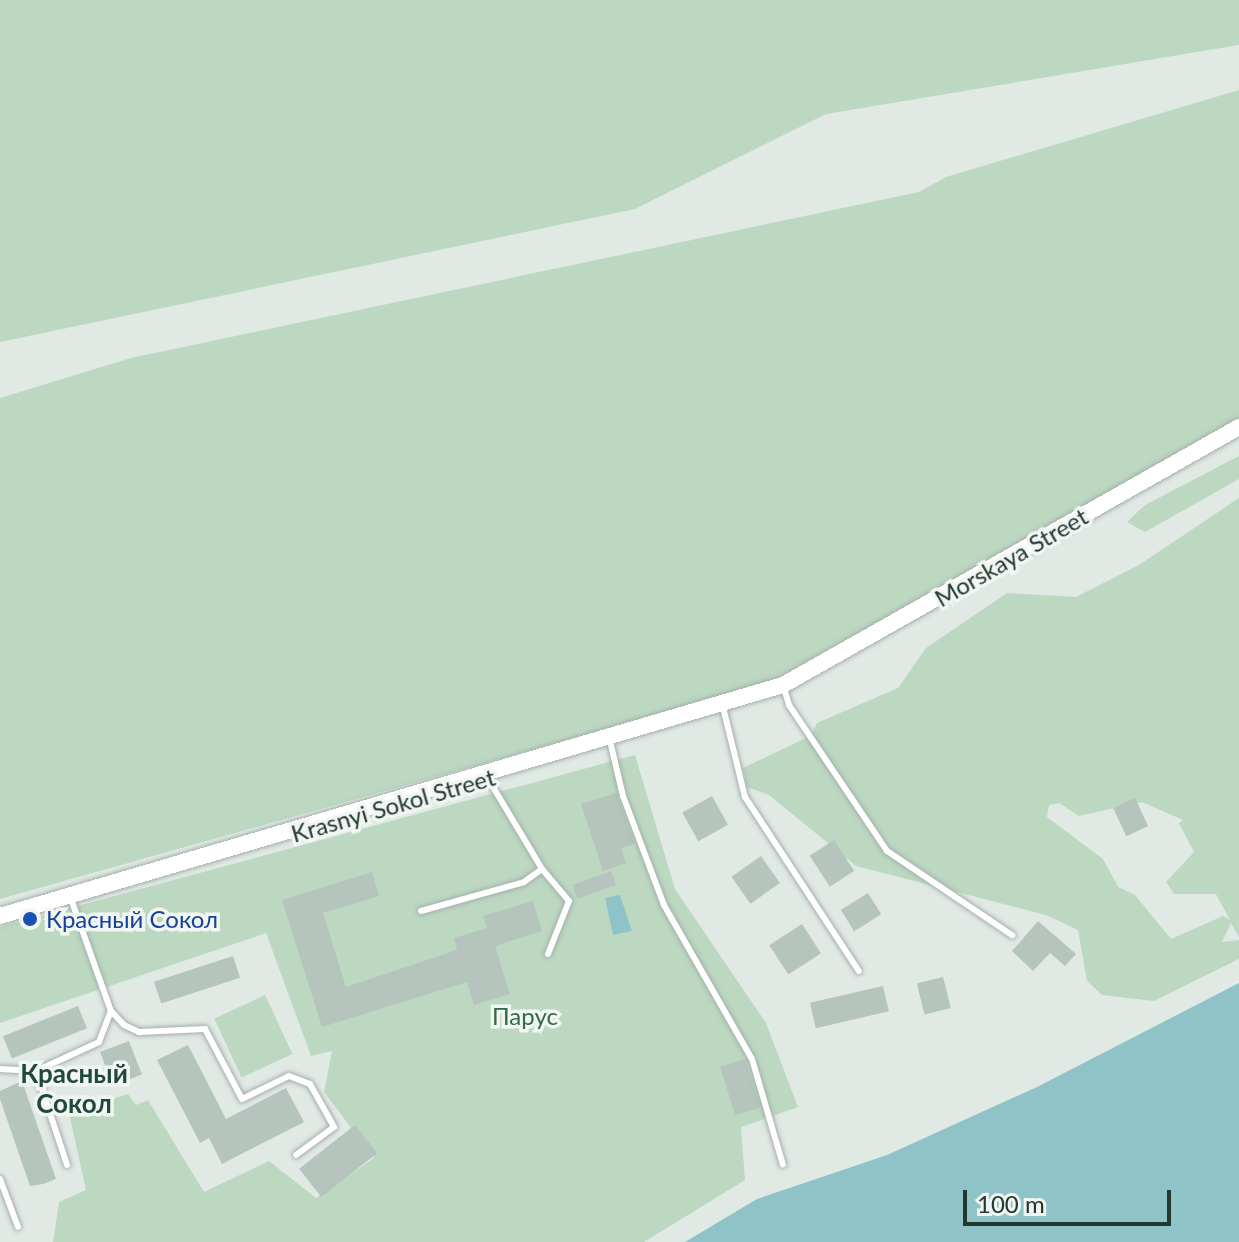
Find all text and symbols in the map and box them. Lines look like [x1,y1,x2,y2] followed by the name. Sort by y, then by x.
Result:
[929,502,1093,612] street label: Morskaya Street
[288,762,498,848] street label: Krasnyi Sokol Street
[46,905,218,933] place label: Красный Сокол
[21,910,39,928] marker: Красный Сокол
[492,1002,558,1030] park label: Парус
[20,1058,128,1120] district label: Красный Сокол
[967,1174,1175,1224] scale bar
[977,1189,1045,1218] text: 100 m

